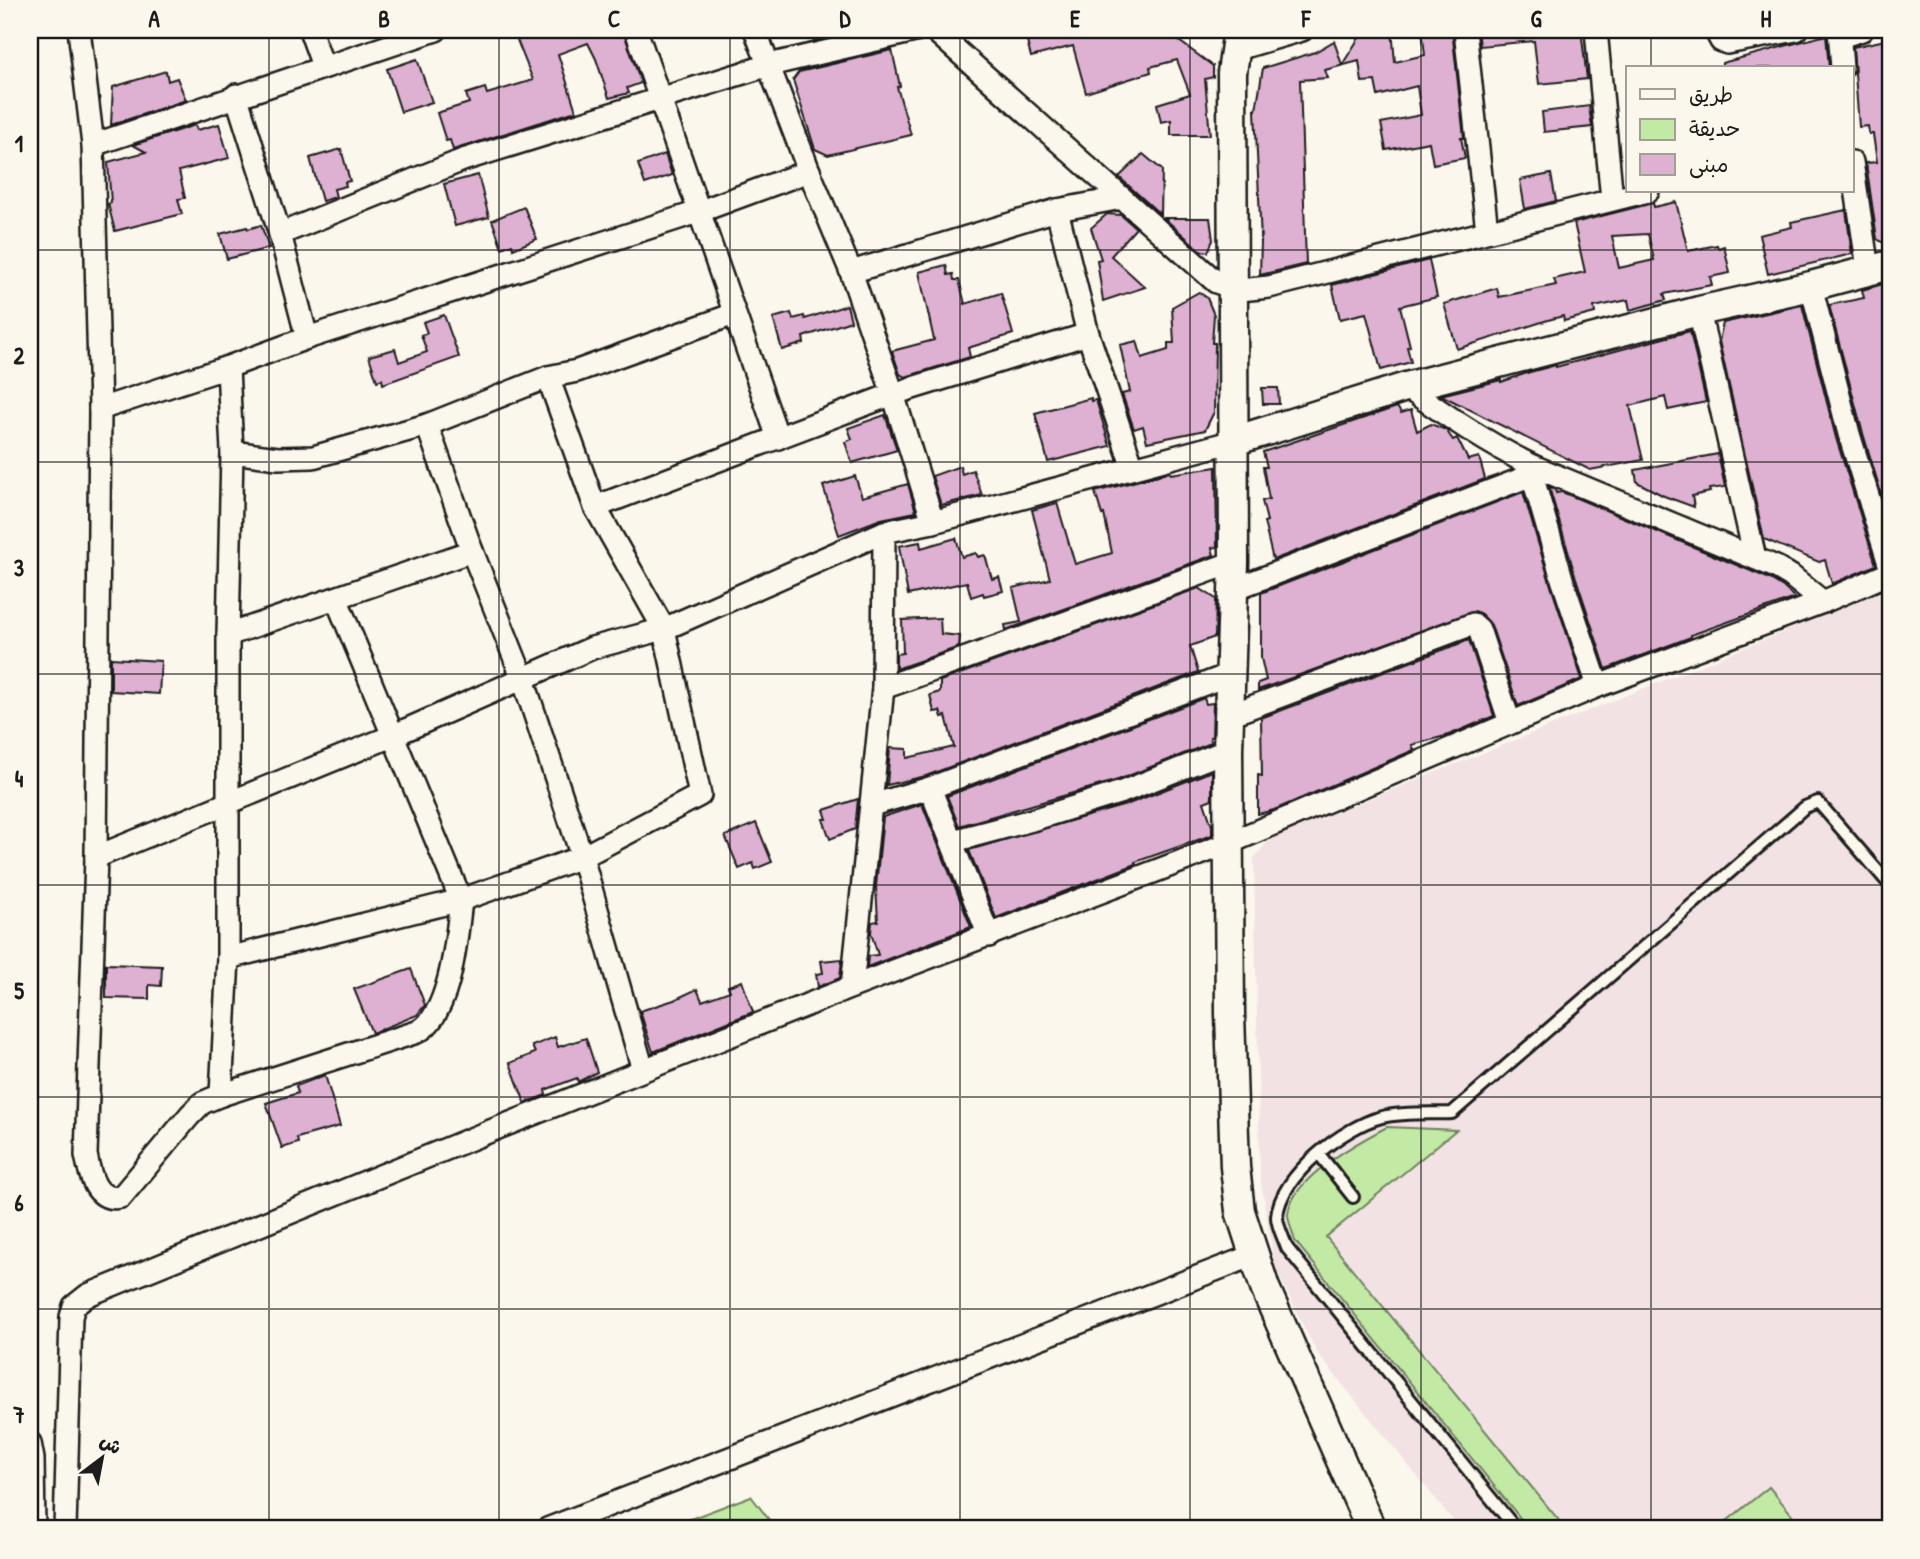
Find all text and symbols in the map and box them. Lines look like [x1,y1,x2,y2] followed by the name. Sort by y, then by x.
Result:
[148,3,160,34] text: A
[378,3,390,34] text: B
[608,3,620,34] text: C
[840,3,852,34] text: D
[1070,3,1081,34] text: E
[1301,3,1312,34] text: F
[1530,3,1542,34] text: G
[1761,3,1772,34] text: H
[1626,66,1854,192] legend
[1689,80,1733,109] text: طريق
[1689,114,1740,143] text: حديقة
[15,128,23,159] text: 1
[1689,150,1728,179] text: مبنى
[14,340,25,371] text: 2
[14,552,24,583] text: 3
[15,763,24,794] text: 4
[14,975,24,1006] text: 5
[14,1187,24,1218] text: 6
[12,1399,25,1430] text: 7
[66,1422,136,1492] north arrow
[95,1427,127,1460] text: ش

